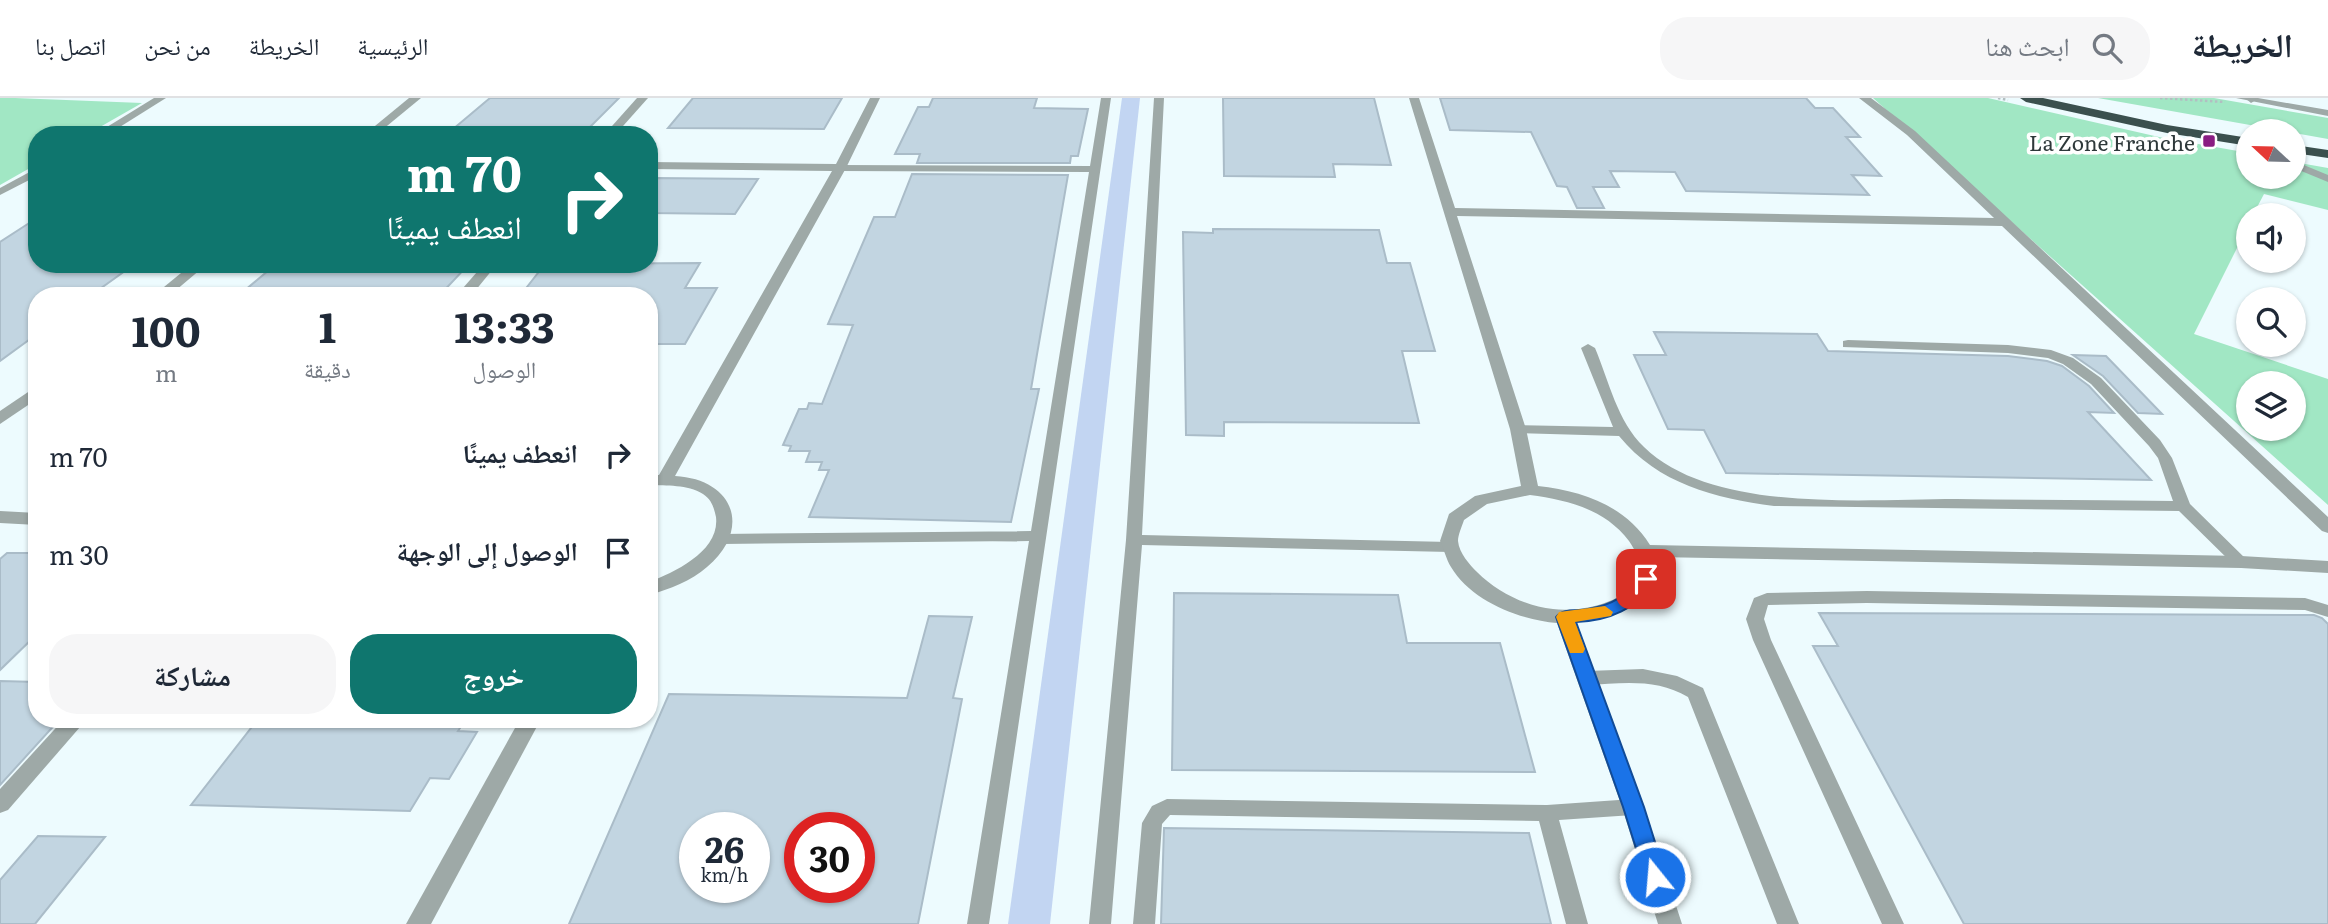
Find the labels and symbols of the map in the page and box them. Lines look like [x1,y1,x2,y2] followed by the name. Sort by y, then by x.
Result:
[2236,119,2306,189] north arrow
[2029,126,2195,157] place label: La Zone Franche
[2201,133,2217,149] marker: La Zone Franche
[1616,549,1676,609] pin
[784,812,875,903] speed limit sign: 30
[1618,840,1692,914] position arrow

